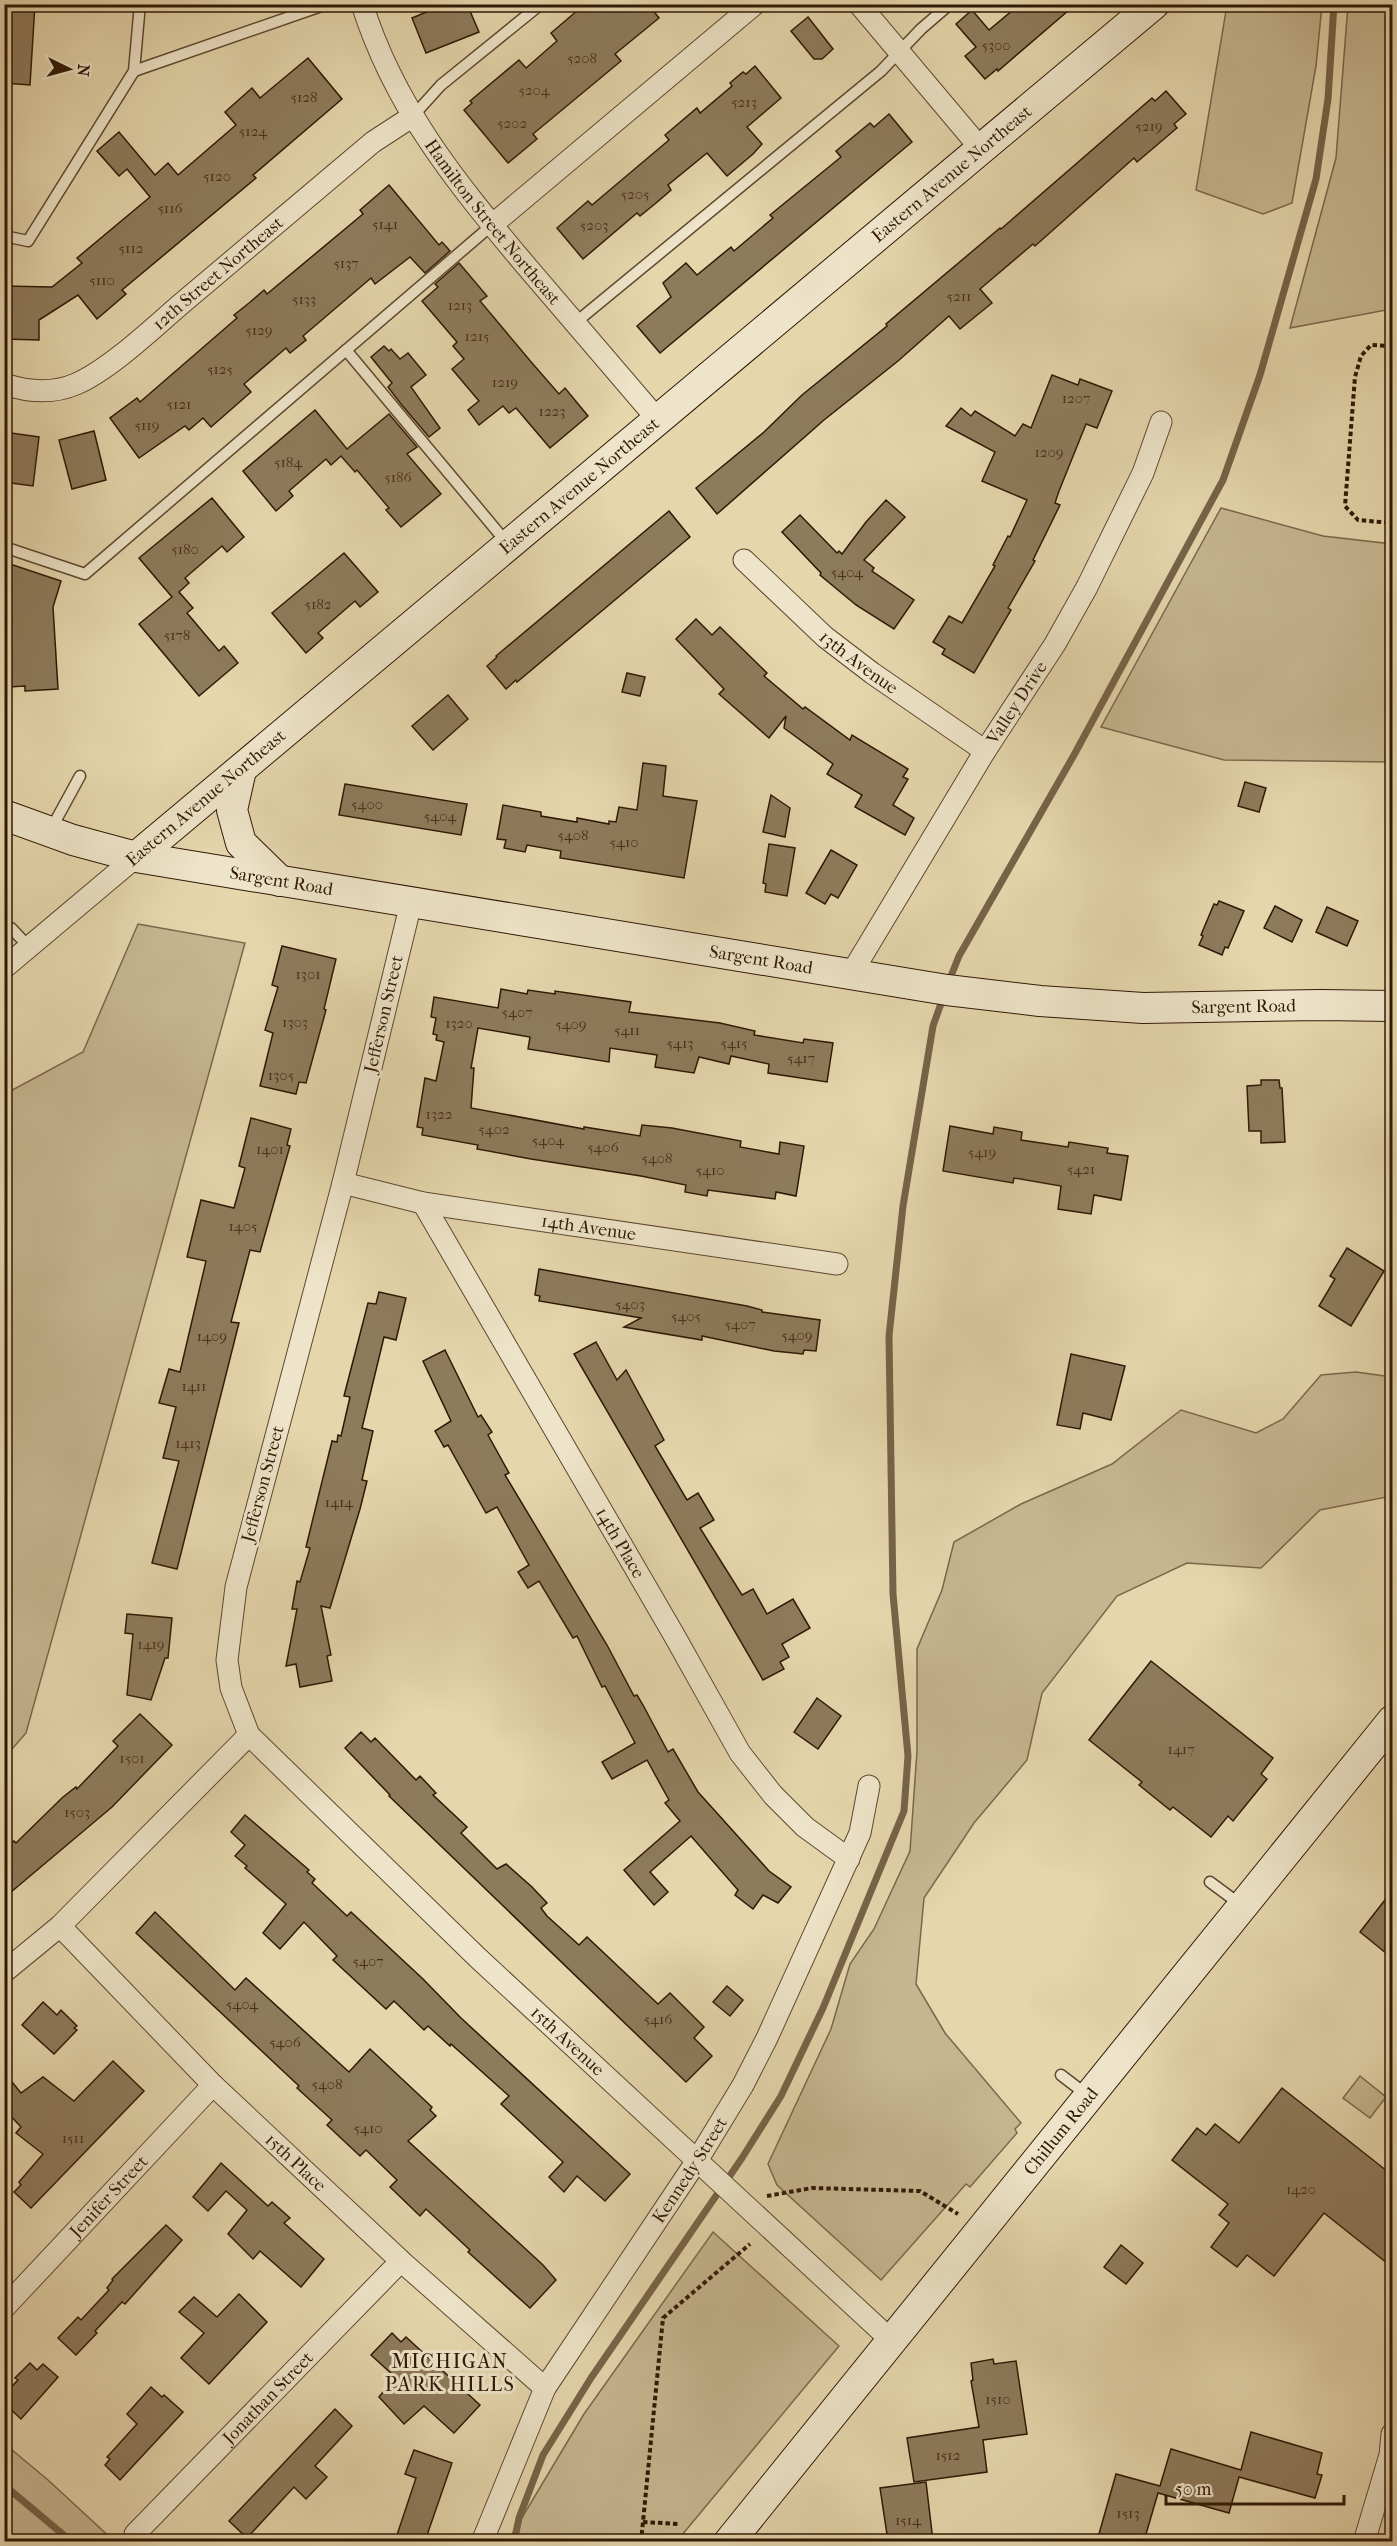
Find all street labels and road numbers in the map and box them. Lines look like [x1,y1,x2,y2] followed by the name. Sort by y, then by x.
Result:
[867,100,1036,247] street label: Eastern Avenue Northeast
[420,135,565,309] street label: Hamilton Street Northeast
[148,212,288,334] street label: 12th Street Northeast
[495,412,664,559] street label: Eastern Avenue Northeast
[815,627,902,698] street label: 13th Avenue
[981,657,1051,749] street label: Valley Drive
[122,725,291,871] street label: Eastern Avenue Northeast
[228,862,335,900] street label: Sargent Road
[708,941,814,978] street label: Sargent Road
[360,953,408,1077] street label: Jefferson Street
[1191,995,1296,1018] street label: Sargent Road
[540,1210,638,1245] street label: 14th Avenue
[237,1423,289,1547] street label: Jefferson Street
[592,1504,649,1582] street label: 14th Place
[526,2002,609,2080] street label: 15th Avenue
[1019,2083,1102,2179] street label: Chillum Road
[648,2113,732,2227] street label: Kennedy Street
[261,2129,331,2196] street label: 15th Place
[64,2151,152,2243] street label: Jenifer Street
[217,2347,318,2450] street label: Jonathan Street

